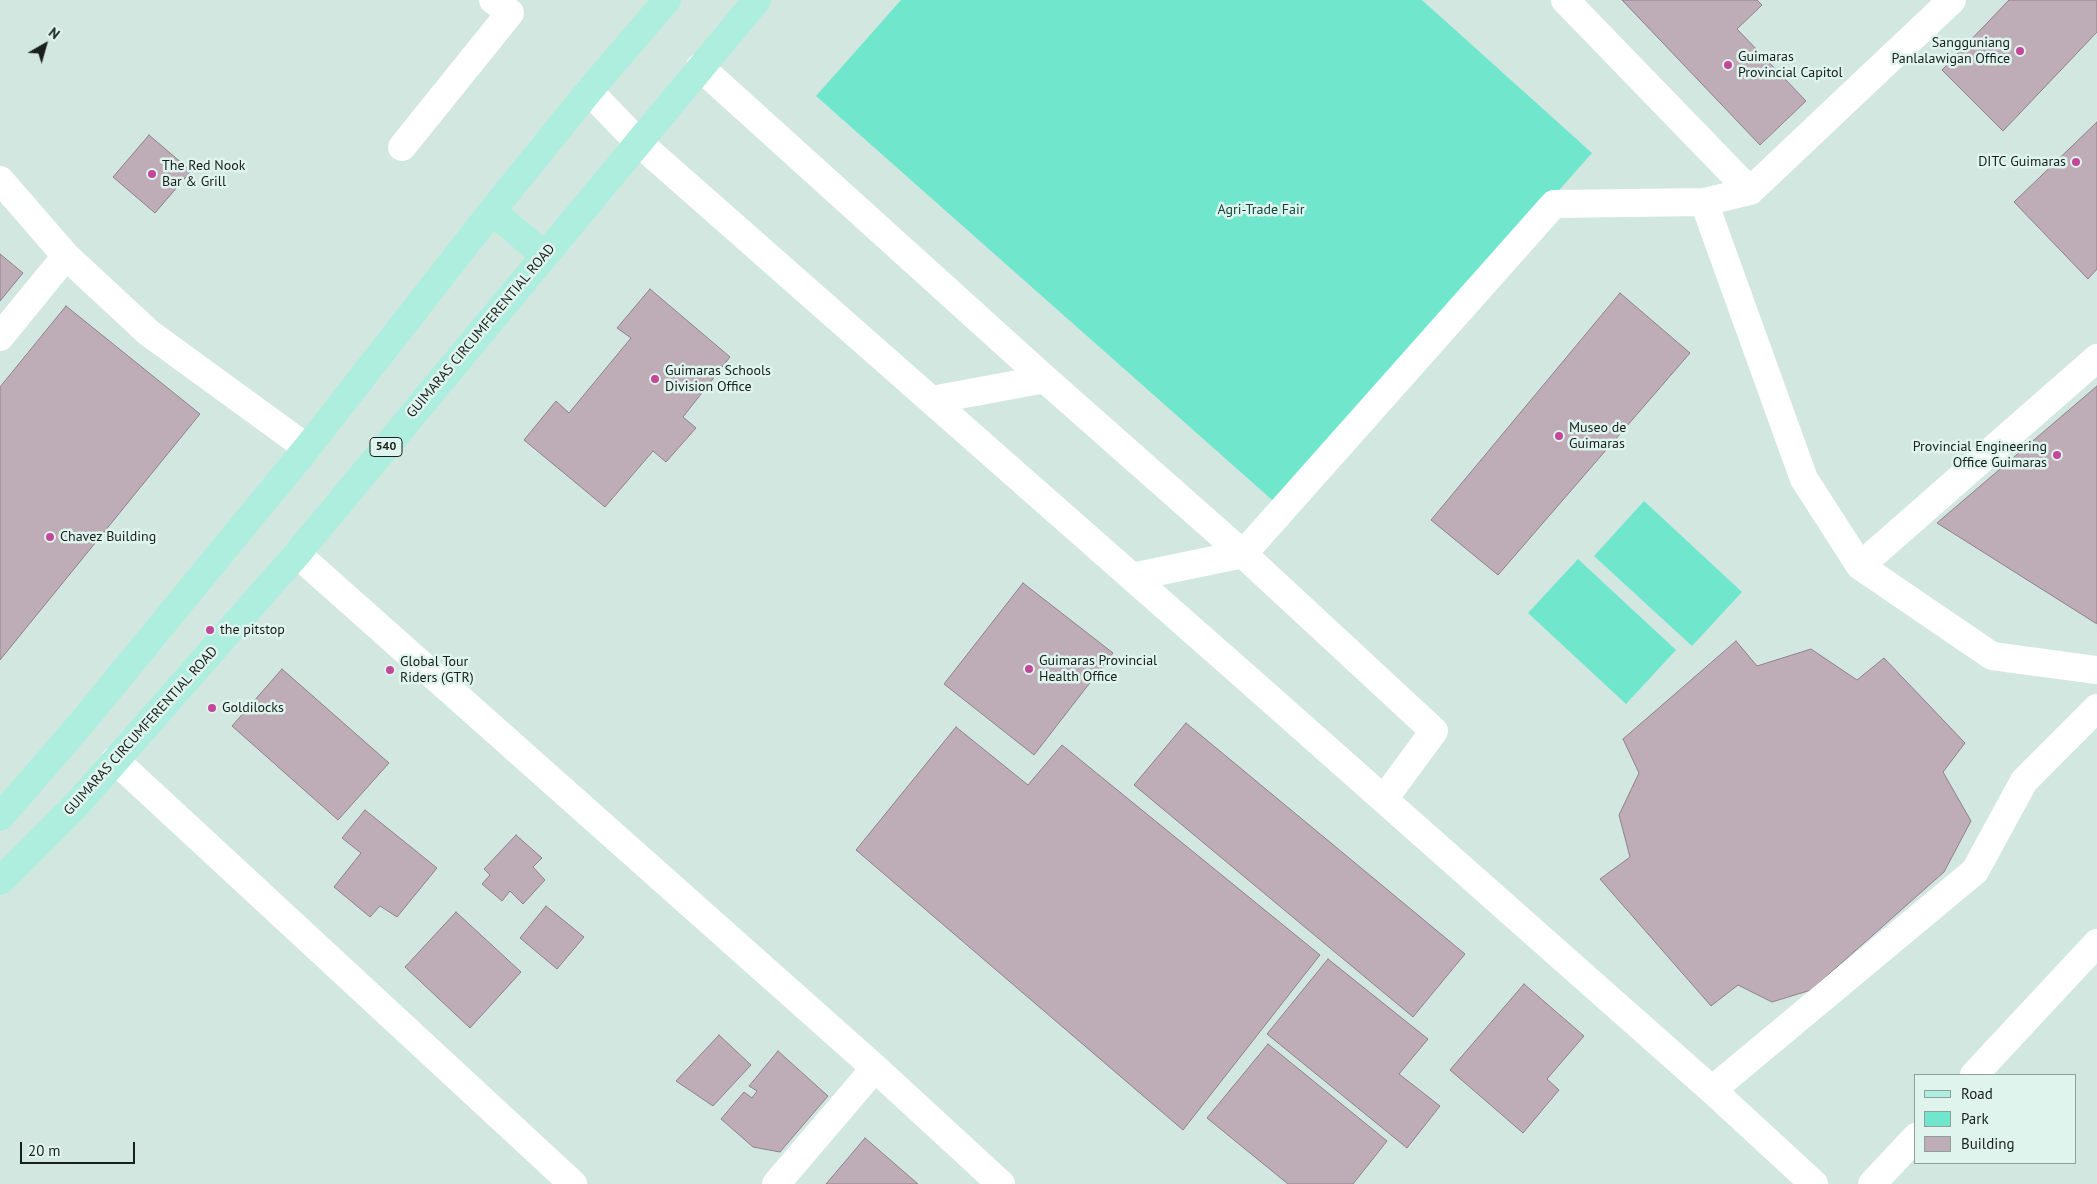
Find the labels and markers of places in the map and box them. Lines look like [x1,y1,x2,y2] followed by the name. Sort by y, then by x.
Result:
[1891,35,2010,68] place label: Sangguniang Panlalawigan Office
[2014,45,2026,57] marker: Sangguniang Panlalawigan Office
[1738,49,1843,82] place label: Guimaras Provincial Capitol
[1722,59,1734,71] marker: Guimaras Provincial Capitol
[1978,154,2066,170] place label: DITC Guimaras
[2070,156,2082,168] marker: DITC Guimaras
[162,158,245,190] place label: The Red Nook Bar & Grill
[146,168,158,180] marker: The Red Nook Bar & Grill
[665,363,771,396] place label: Guimaras Schools Division Office
[649,373,661,385] marker: Guimaras Schools Division Office
[1569,420,1626,452] place label: Museo de Guimaras
[1553,430,1565,442] marker: Museo de Guimaras
[1913,439,2047,472] place label: Provincial Engineering Office Guimaras
[2051,449,2063,461] marker: Provincial Engineering Office Guimaras
[60,529,156,545] place label: Chavez Building
[44,531,56,543] marker: Chavez Building
[220,622,285,638] place label: the pitstop
[204,624,216,636] marker: the pitstop
[1039,653,1157,686] place label: Guimaras Provincial Health Office
[400,654,474,686] place label: Global Tour Riders (GTR)
[1023,663,1035,675] marker: Guimaras Provincial Health Office
[384,664,396,676] marker: Global Tour Riders (GTR)
[222,700,284,716] place label: Goldilocks
[206,702,218,714] marker: Goldilocks

